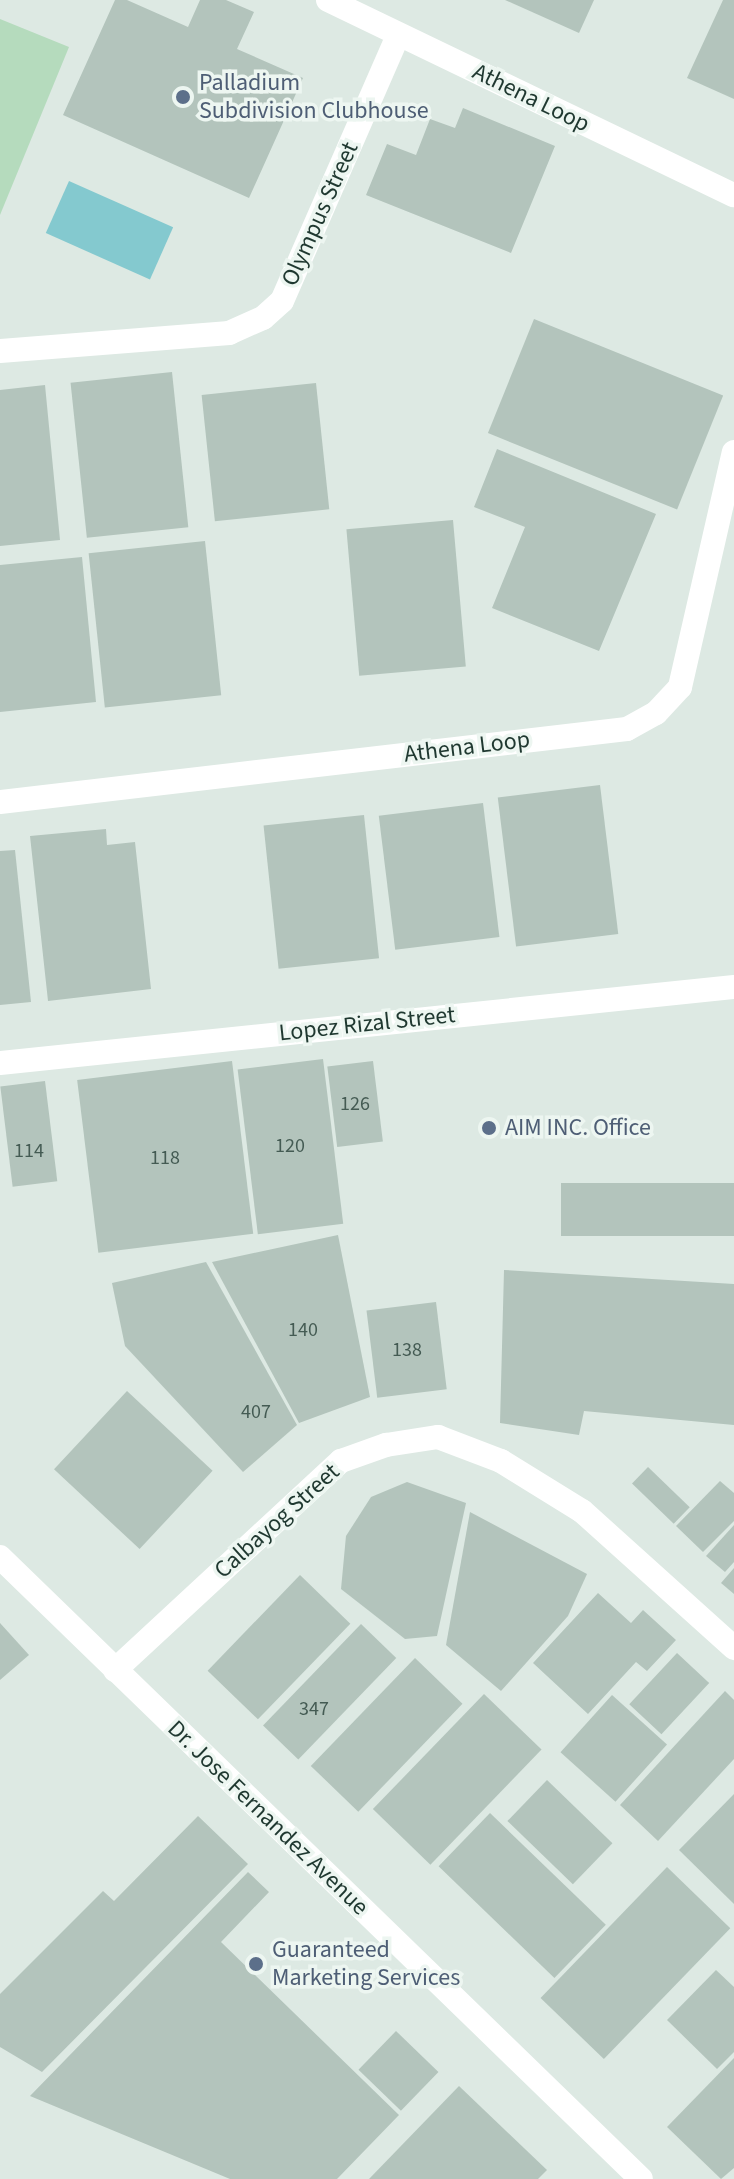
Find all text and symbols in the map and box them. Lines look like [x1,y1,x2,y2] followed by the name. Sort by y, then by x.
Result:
[468,57,594,139] street label: Athena Loop
[199,69,429,125] place label: Palladium Subdivision Clubhouse
[174,88,192,106] marker: Palladium Subdivision Clubhouse
[275,138,365,290] street label: Olympus Street
[402,725,532,769] street label: Athena Loop
[277,1000,457,1048] street label: Lopez Rizal Street
[340,1092,370,1116] house number: 126
[505,1114,651,1142] place label: AIM INC. Office
[480,1119,498,1137] marker: AIM INC. Office
[275,1134,305,1158] house number: 120
[14,1139,44,1163] house number: 114
[150,1146,180,1170] house number: 118
[288,1318,318,1342] house number: 140
[392,1338,422,1362] house number: 138
[241,1400,271,1424] house number: 407
[209,1457,345,1585] street label: Calbayog Street
[299,1697,329,1721] house number: 347
[162,1715,374,1921] street label: Dr. Jose Fernandez Avenue
[272,1936,460,1992] place label: Guaranteed Marketing Services
[247,1955,265,1973] marker: Guaranteed Marketing Services

